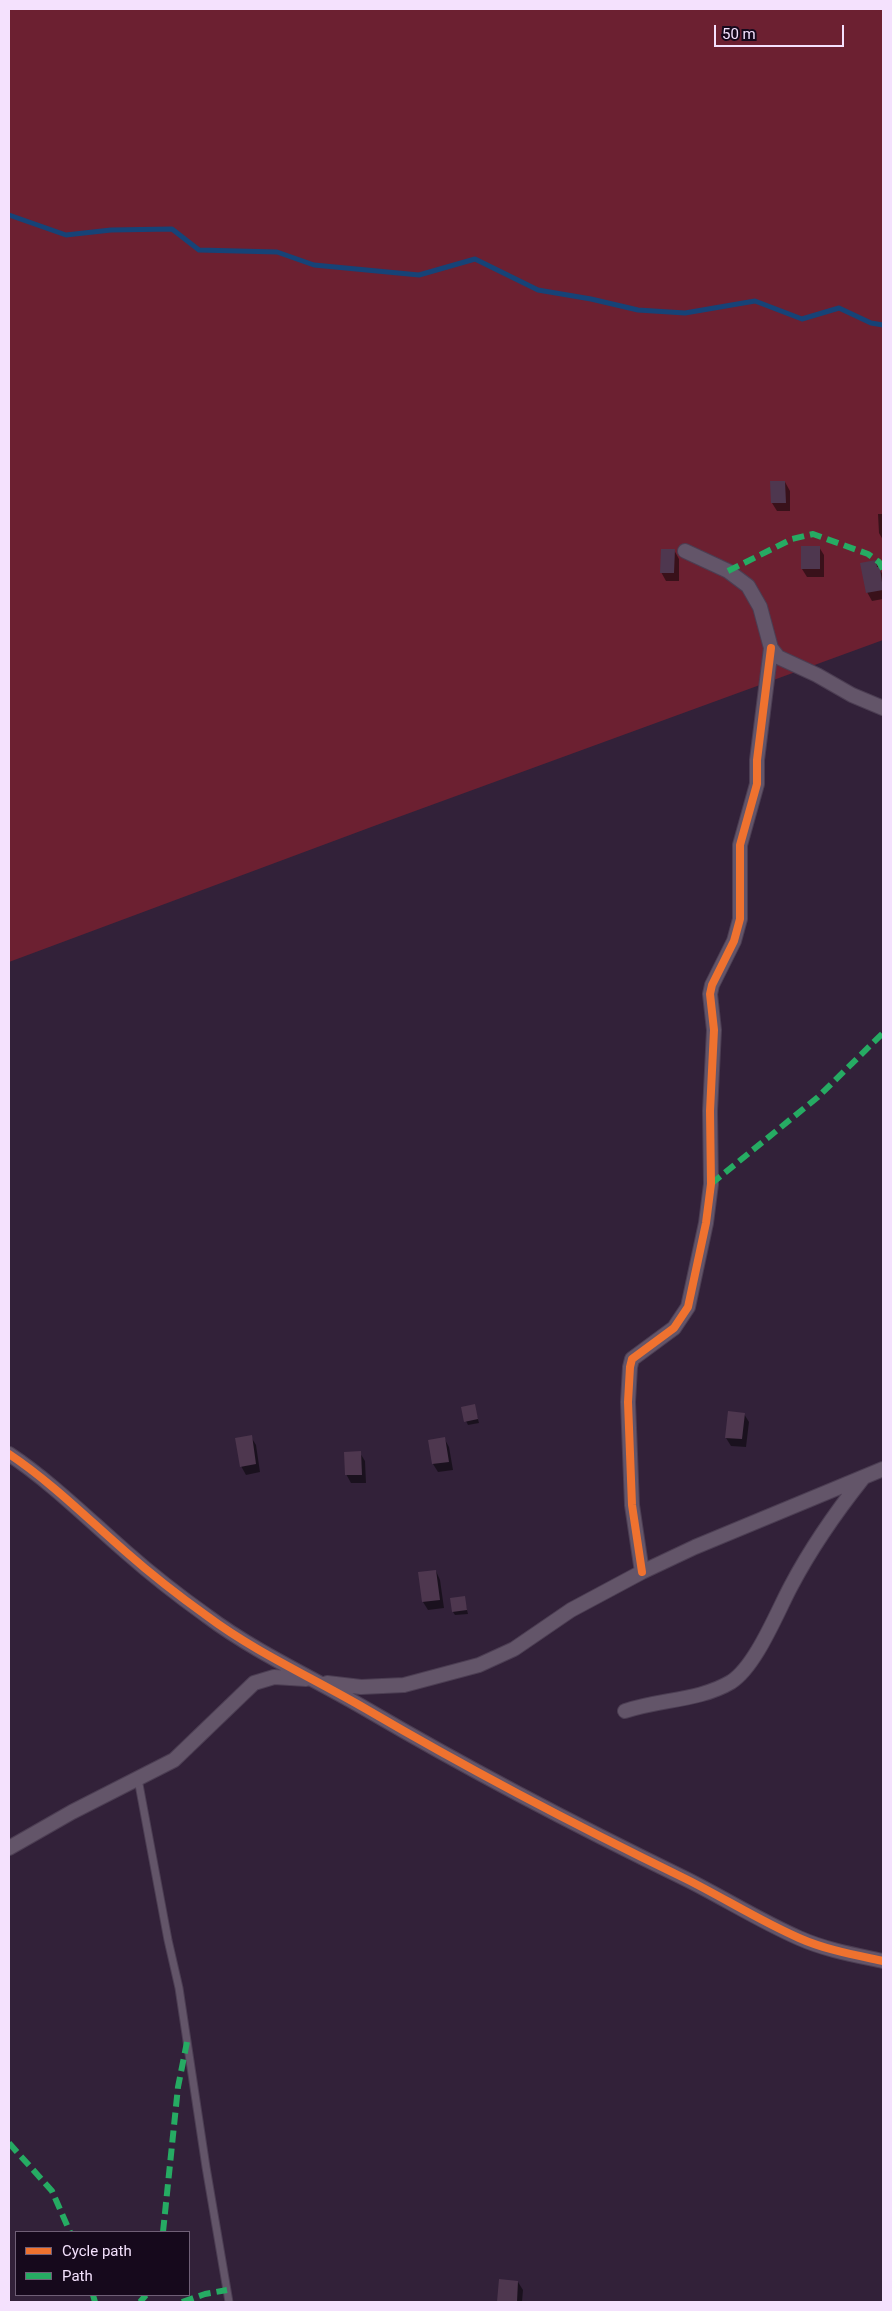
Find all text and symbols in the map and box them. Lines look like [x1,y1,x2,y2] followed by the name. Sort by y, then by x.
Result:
[717,15,847,47] scale bar
[722,25,756,43] text: 50 m
[15,2231,190,2296] legend
[62,2242,132,2260] text: Cycle path
[62,2267,93,2285] text: Path

